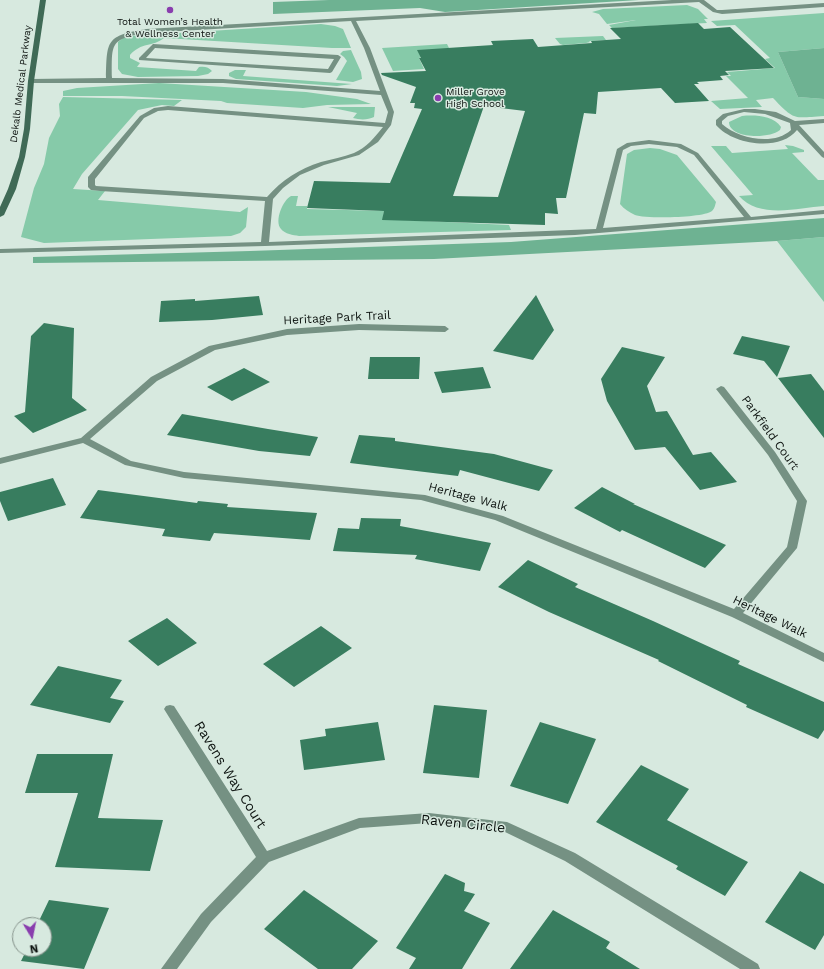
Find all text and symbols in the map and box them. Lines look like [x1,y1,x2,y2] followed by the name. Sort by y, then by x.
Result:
[165,5,175,15] marker: Total Women’s Health & Wellness Center
[117,16,223,40] place label: Total Women’s Health & Wellness Center
[8,25,34,143] street label: Dekalb Medical Parkway
[446,86,505,110] place label: Miller Grove High School
[433,93,443,103] marker: Miller Grove High School
[283,308,391,328] street label: Heritage Park Trail
[738,393,802,473] street label: Parkfield Court
[427,480,509,514] street label: Heritage Walk
[730,593,810,641] street label: Heritage Walk
[190,718,270,832] street label: Ravens Way Court
[420,811,506,837] street label: Raven Circle
[12,917,52,957] north arrow
[29,941,39,955] text: N

